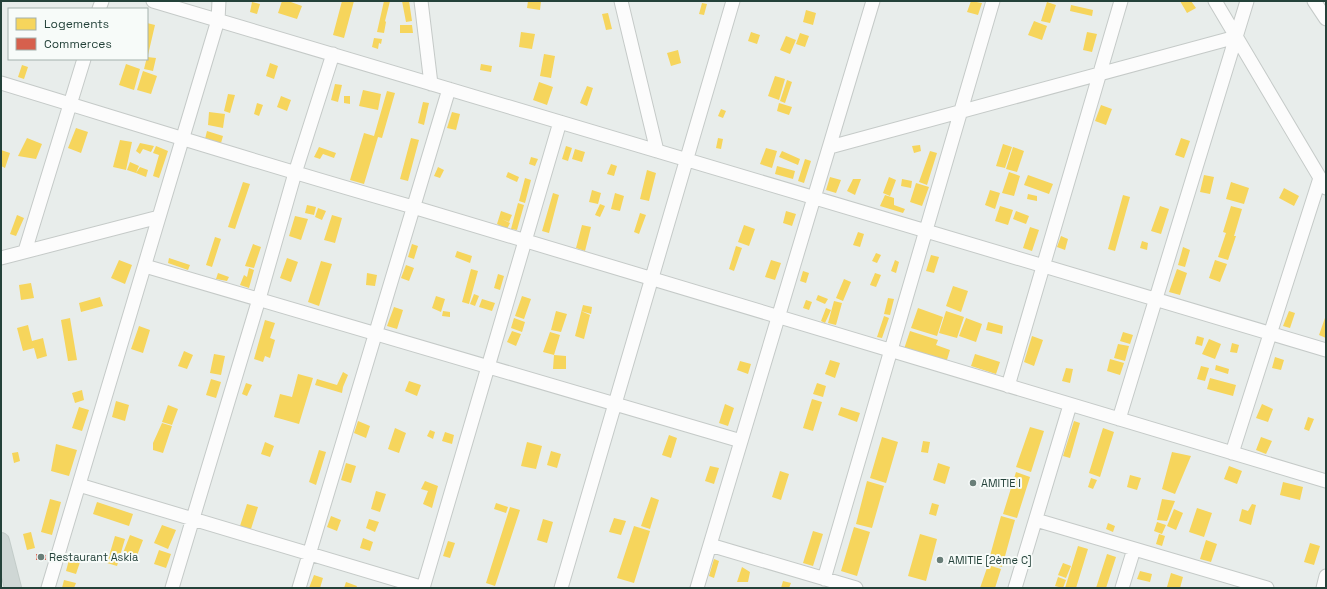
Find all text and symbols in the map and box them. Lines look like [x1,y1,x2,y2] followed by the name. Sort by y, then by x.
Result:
[8,8,148,60] legend
[44,16,109,32] text: Logements
[44,36,112,52] text: Commerces
[981,476,1021,490] place label: AMITIE I
[968,478,978,488] marker: AMITIE I
[49,550,139,564] place label: Restaurant Askia
[36,552,46,562] marker: Restaurant Askia
[948,553,1032,567] place label: AMITIE [2ème C]
[935,555,945,565] marker: AMITIE [2ème C]

